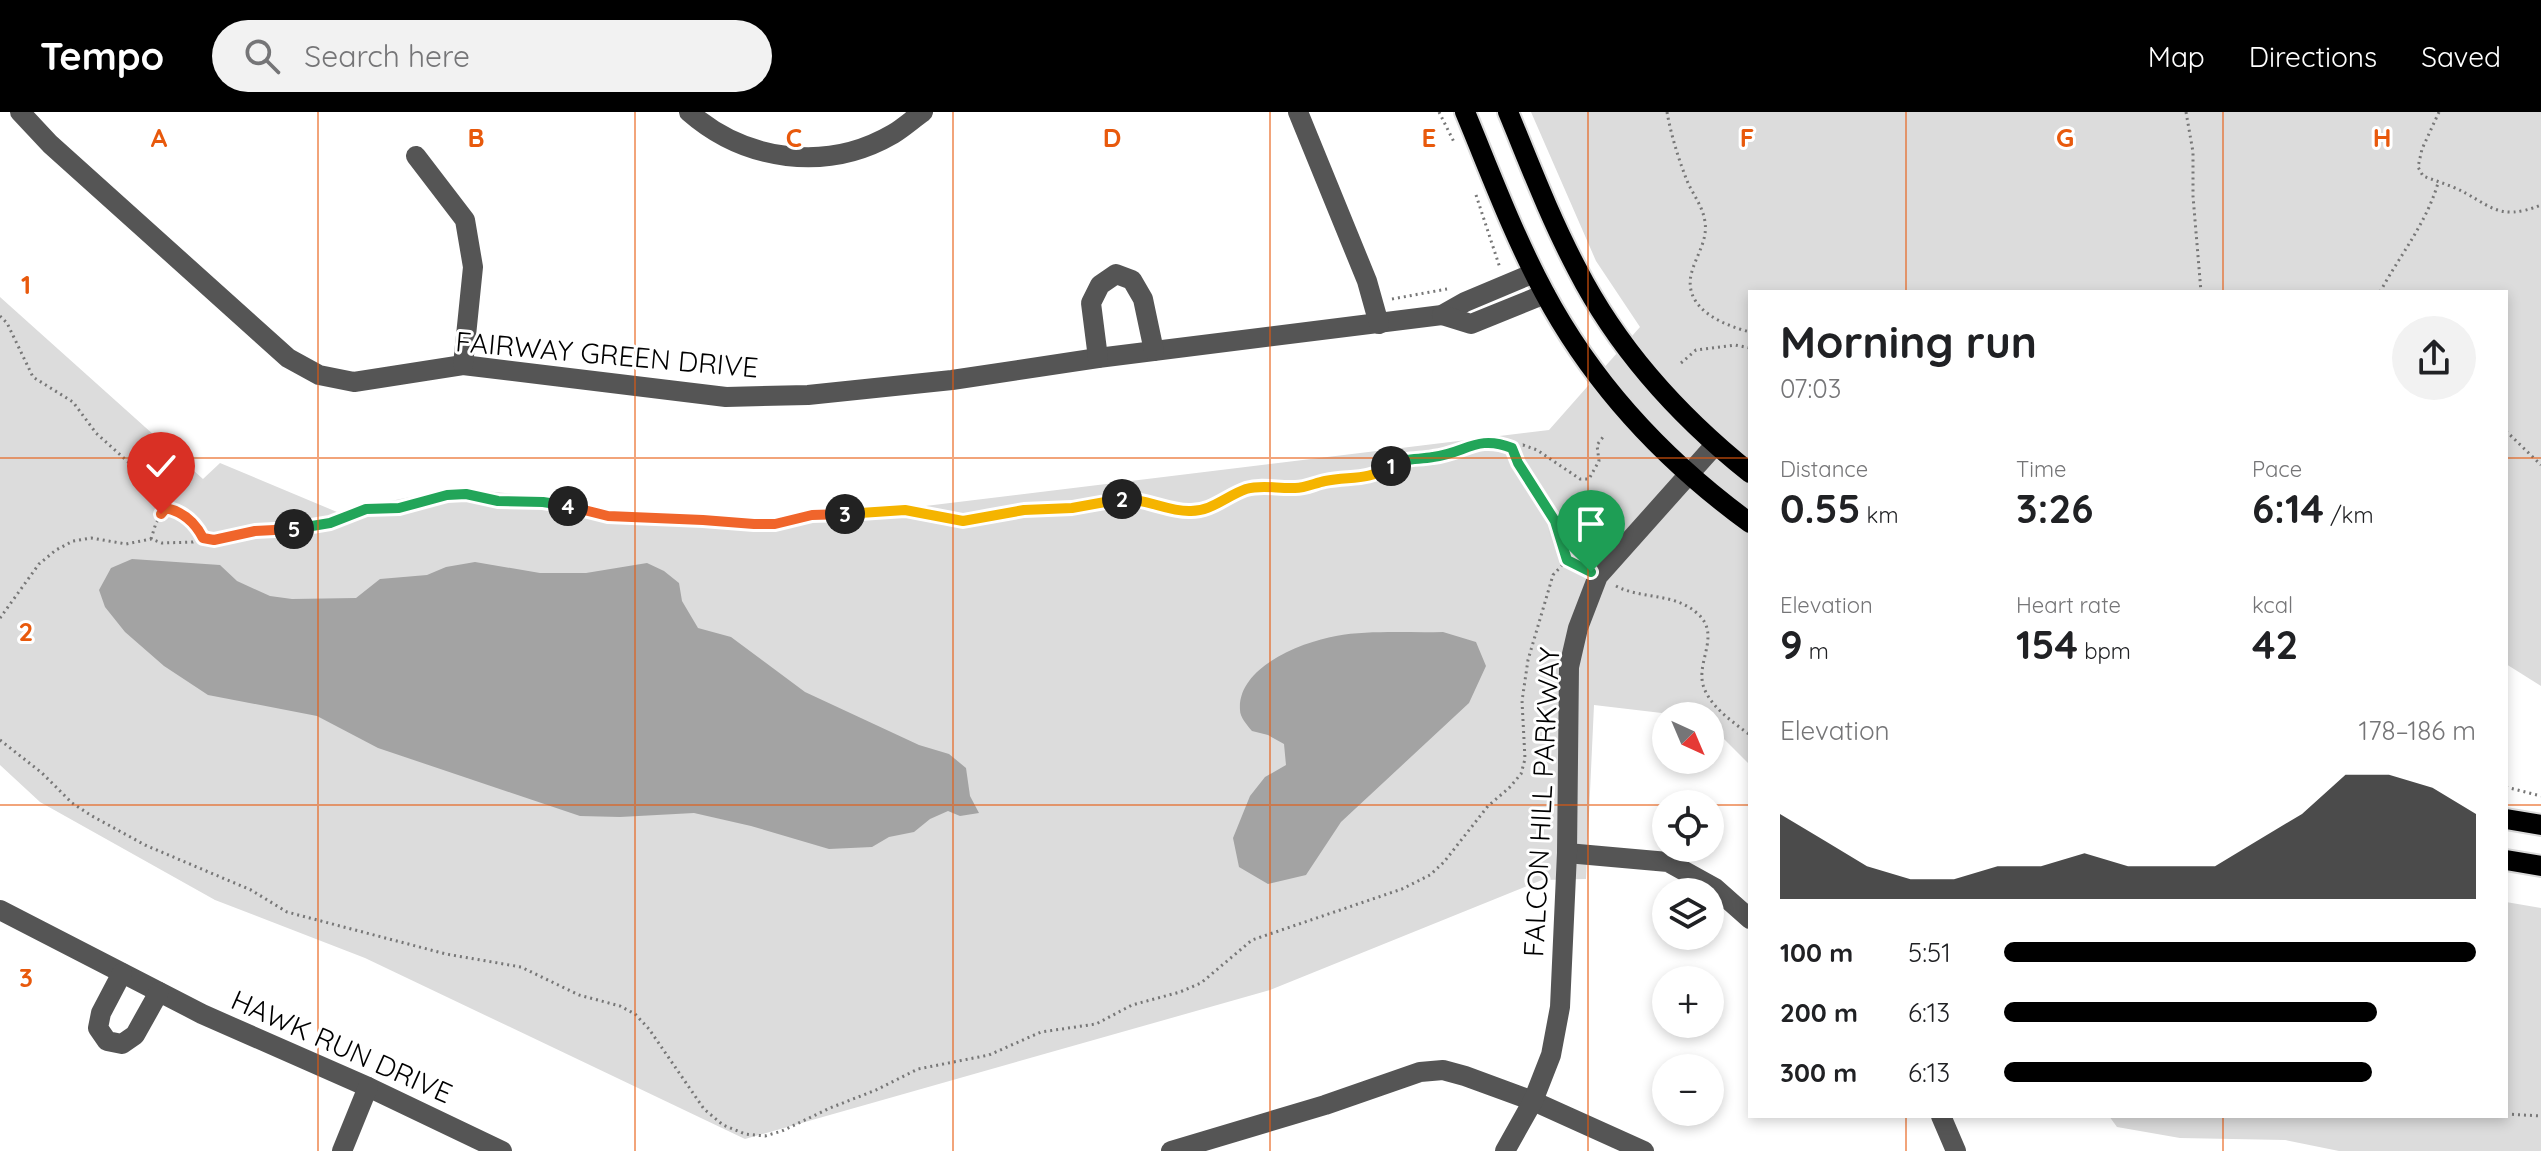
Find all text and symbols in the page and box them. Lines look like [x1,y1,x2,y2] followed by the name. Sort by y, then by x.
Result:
[212,20,772,92] search box
[40,32,164,80] text: Tempo
[240,34,284,78] icon: search
[304,37,470,75] text: Search here
[2148,39,2205,74] text: Map
[2249,39,2377,74] text: Directions
[2421,39,2501,74] text: Saved
[151,121,168,154] text: A
[467,121,485,154] text: B
[786,121,802,154] text: C
[1103,121,1121,154] text: D
[1422,121,1436,154] text: E
[1740,121,1754,154] text: F
[2056,121,2074,154] text: G
[2373,121,2391,154] text: H
[21,268,31,301] text: 1
[1780,314,2037,369] text: Morning run
[2392,316,2476,400] button: share
[454,323,760,385] street label: FAIRWAY GREEN DRIVE
[1780,372,1841,405] text: 07:03
[127,432,195,514] pin
[139,444,183,488] icon: check
[1371,446,1411,486] pin: 1
[1387,452,1395,480] text: 1
[1780,455,1868,483] text: Distance
[2016,455,2067,483] text: Time
[2252,455,2302,483] text: Pace
[1102,479,1142,519] pin: 2
[1780,483,1861,533] text: 0.55
[2016,483,2093,533] text: 3:26
[2252,483,2324,533] text: 6:14
[1116,485,1128,513] text: 2
[548,486,588,526] pin: 4
[1557,490,1625,572] pin
[562,492,574,520] text: 4
[825,494,865,534] pin: 3
[839,500,851,528] text: 3
[1861,501,1898,529] text: km
[2324,501,2373,529] text: /km
[1569,502,1613,546] icon: arrive
[274,509,314,549] pin: 5
[288,515,300,543] text: 5
[1780,591,1873,619] text: Elevation
[2016,591,2121,619] text: Heart rate
[2252,591,2293,619] text: kcal
[19,615,33,648] text: 2
[1780,619,1803,669] text: 9
[2016,619,2078,669] text: 154
[2252,619,2298,669] text: 42
[1803,637,1829,665] text: m
[2078,637,2131,665] text: bpm
[1515,646,1567,958] street label: FALCON HILL PARKWAY
[1652,702,1724,774] north arrow
[1652,702,1724,1126] map controls
[1780,714,1890,747] text: Elevation
[2359,714,2476,747] text: 178–186 m
[1652,790,1724,862] button: locate
[1652,878,1724,950] button: layers
[1780,936,1853,969] text: 100 m
[1908,936,1951,969] text: 5:51
[19,961,33,994] text: 3
[1652,966,1724,1038] button: +
[226,982,458,1110] street label: HAWK RUN DRIVE
[1780,996,1858,1029] text: 200 m
[1908,996,1950,1029] text: 6:13
[1652,1054,1724,1126] button: −
[1780,1056,1857,1089] text: 300 m
[1908,1056,1950,1089] text: 6:13

